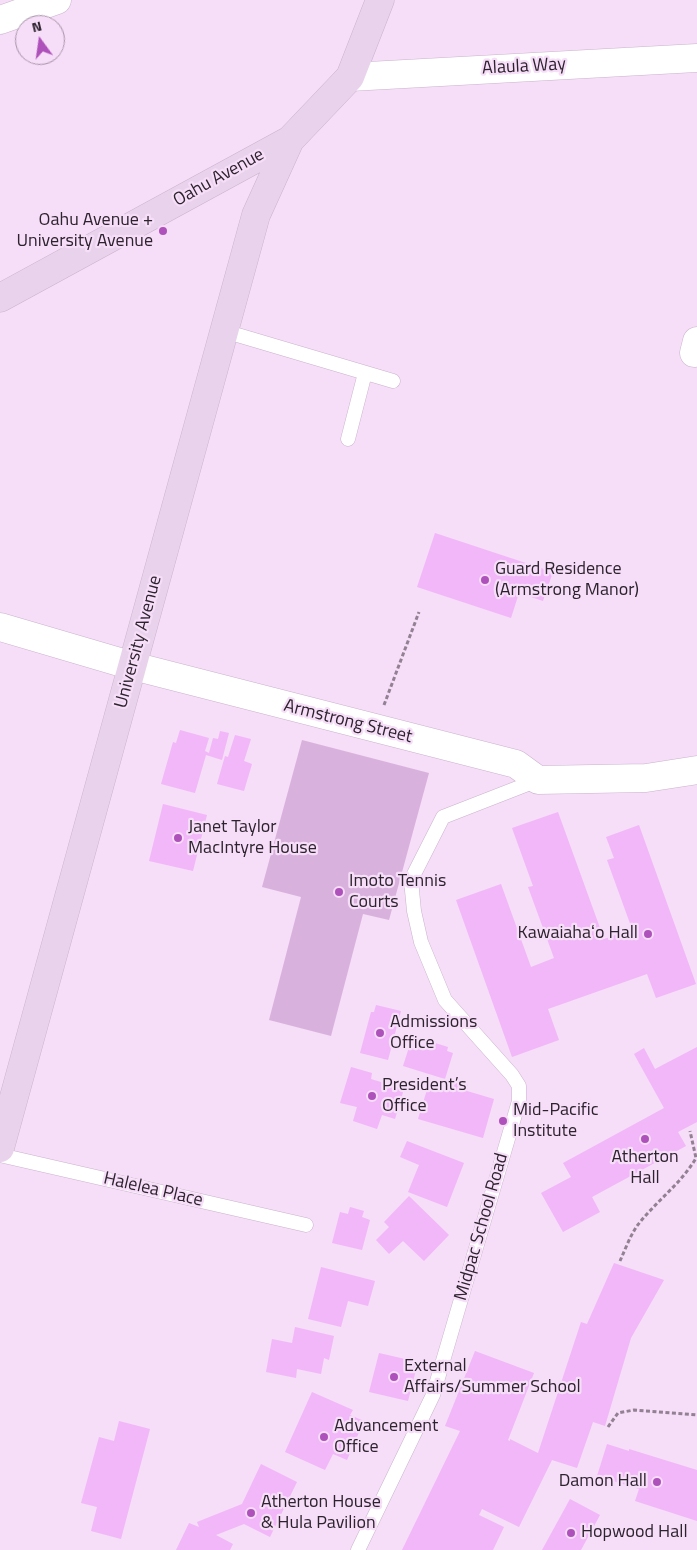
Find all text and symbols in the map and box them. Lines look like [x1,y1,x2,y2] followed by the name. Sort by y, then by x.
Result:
[15,15,65,65] north arrow
[29,15,44,37] text: N
[482,54,566,80] street label: Alaula Way
[170,144,268,212] street label: Oahu Avenue
[16,210,153,252] place label: Oahu Avenue + University Avenue
[157,225,169,237] marker: Oahu Avenue + University Avenue
[495,559,639,602] place label: Guard Residence (Armstrong Manor)
[111,573,167,711] street label: University Avenue
[479,574,491,586] marker: Guard Residence (Armstrong Manor)
[282,696,414,748] street label: Armstrong Street
[188,817,317,860] place label: Janet Taylor MacIntyre House
[172,832,184,844] marker: Janet Taylor MacIntyre House
[349,871,446,914] place label: Imoto Tennis Courts
[333,886,345,898] marker: Imoto Tennis Courts
[518,923,638,945] place label: Kawaiahaʻo Hall
[642,928,654,940] marker: Kawaiahaʻo Hall
[390,1012,477,1054] place label: Admissions Office
[374,1027,386,1039] marker: Admissions Office
[382,1075,467,1118] place label: President’s Office
[366,1090,378,1102] marker: President’s Office
[513,1100,599,1142] place label: Mid-Pacific Institute
[497,1115,509,1127] marker: Mid-Pacific Institute
[639,1133,651,1145] marker: Atherton Hall
[611,1147,679,1190] place label: Atherton Hall
[451,1151,513,1303] street label: Midpac School Road
[101,1168,205,1212] street label: Halelea Place
[404,1356,581,1398] place label: External Affairs/Summer School
[388,1371,400,1383] marker: External Affairs/Summer School
[334,1416,438,1458] place label: Advancement Office
[318,1431,330,1443] marker: Advancement Office
[559,1471,647,1493] place label: Damon Hall
[651,1476,663,1488] marker: Damon Hall
[261,1492,381,1535] place label: Atherton House & Hula Pavilion
[245,1507,257,1519] marker: Atherton House & Hula Pavilion
[581,1522,688,1544] place label: Hopwood Hall
[565,1527,577,1539] marker: Hopwood Hall

